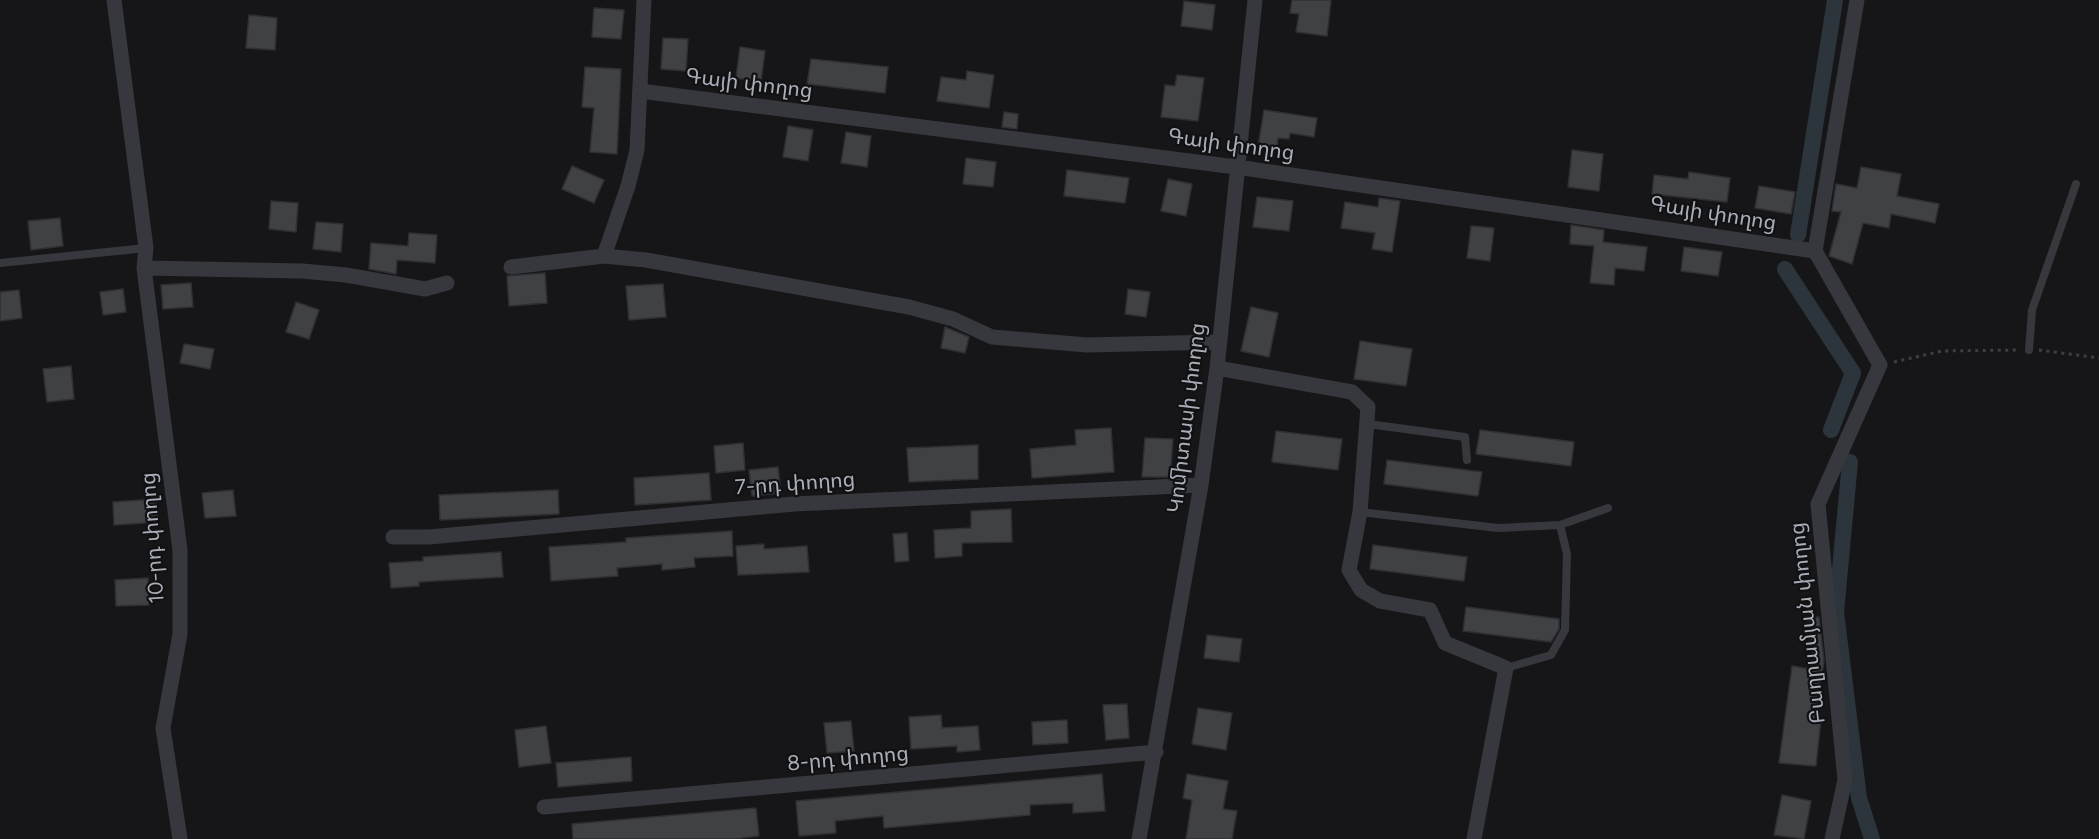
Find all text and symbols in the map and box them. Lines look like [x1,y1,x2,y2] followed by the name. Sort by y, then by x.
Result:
[684,64,814,104] street label: Գայի փողոց
[1166,124,1296,166] street label: Գայի փողոց
[1648,192,1778,236] street label: Գայի փողոց
[1163,322,1211,514] street label: Կոմիտասի փողոց
[734,467,856,501] street label: 7-րդ փողոց
[136,472,170,604] street label: 10-րդ փողոց
[1785,521,1831,725] street label: Բաղրամյան փողոց
[786,741,910,777] street label: 8-րդ փողոց

